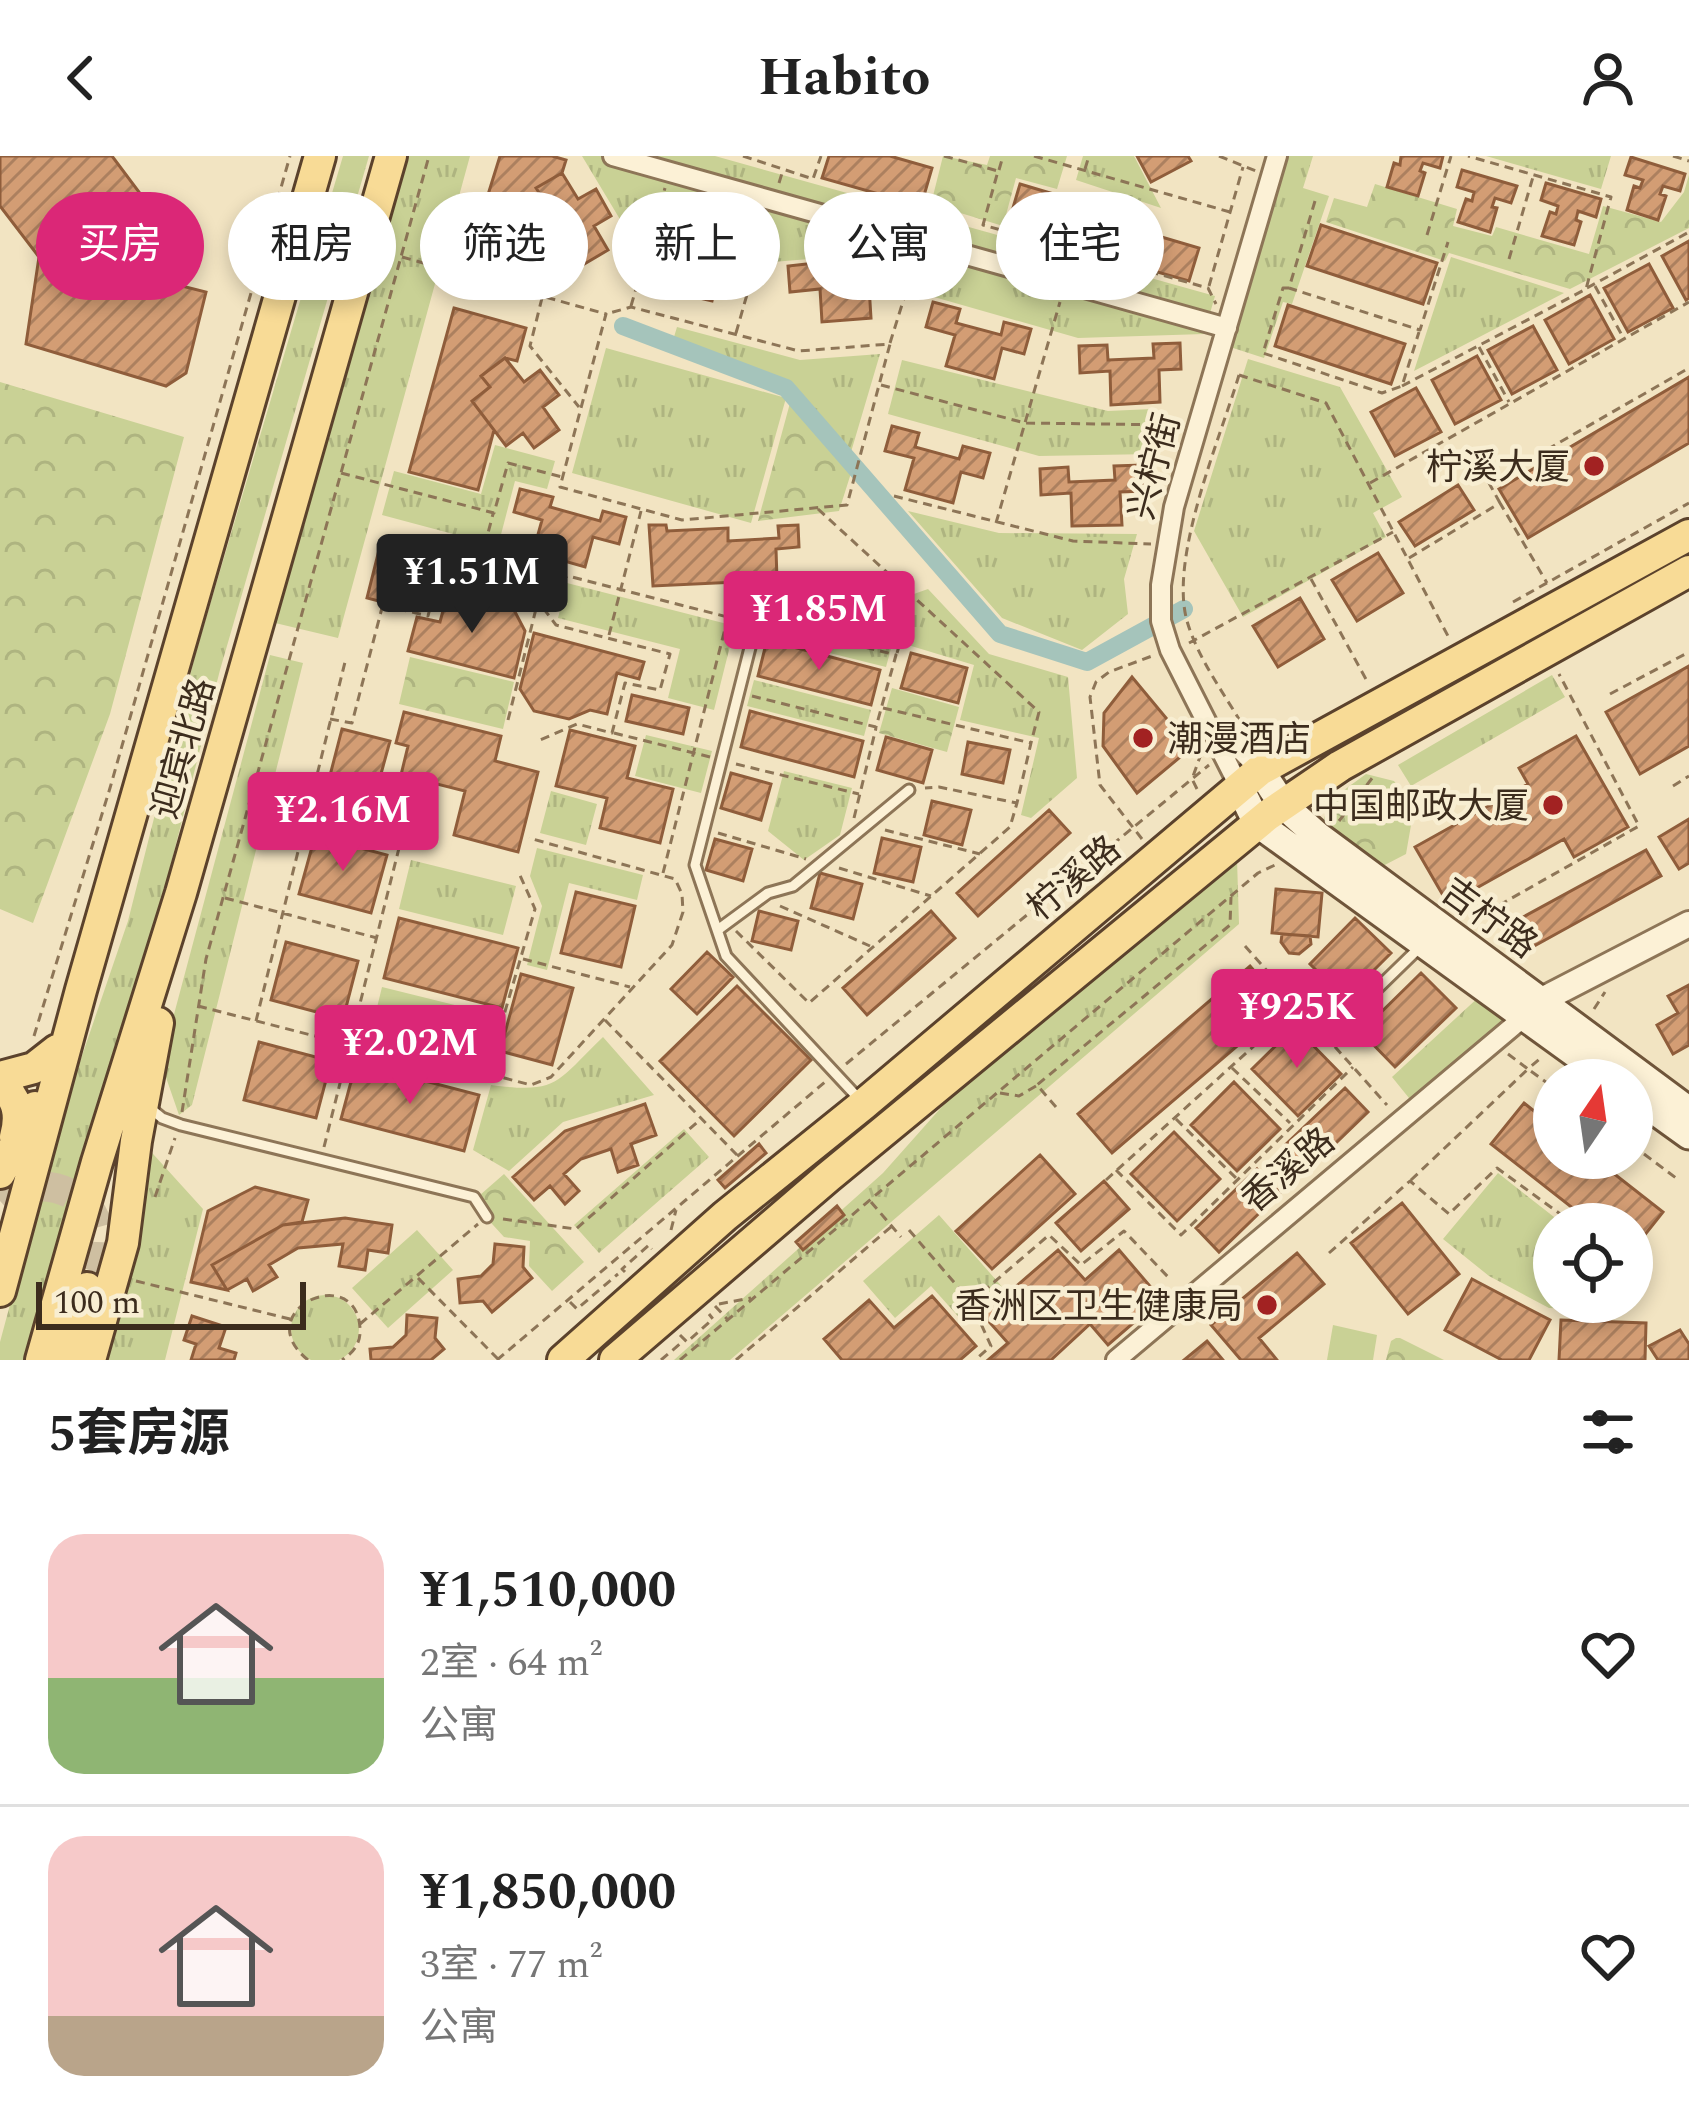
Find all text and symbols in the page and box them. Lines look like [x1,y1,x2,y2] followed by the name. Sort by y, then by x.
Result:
[758,37,931,119] text: Habito
[48,45,114,111] icon: back
[1575,45,1641,111] icon: person
[36,192,204,300] chip: 买房
[228,192,396,300] chip: 租房
[420,192,588,300] chip: 筛选
[612,192,780,300] chip: 新上
[804,192,972,300] chip: 公寓
[996,192,1164,300] chip: 住宅
[1115,407,1196,526] street label: 兴柠街
[1426,441,1570,496] place label: 柠溪大厦
[1581,453,1607,479] marker: 柠溪大厦
[374,534,570,636] pin: ¥1.51M
[404,543,540,602] text: ¥1.51M
[721,571,917,673] pin: ¥1.85M
[751,580,887,639] text: ¥1.85M
[138,672,231,825] street label: 迎宾北路
[1167,713,1311,768] place label: 潮漫酒店
[1130,725,1156,751] marker: 潮漫酒店
[245,772,441,874] pin: ¥2.16M
[1313,780,1529,835] place label: 中国邮政大厦
[275,781,411,840] text: ¥2.16M
[1540,792,1566,818] marker: 中国邮政大厦
[1016,823,1134,935] street label: 柠溪路
[1429,865,1548,973] street label: 吉柠路
[1213,969,1381,1071] pin: ¥925K
[1238,978,1356,1037] text: ¥925K
[312,1005,508,1107] pin: ¥2.02M
[342,1014,478,1073] text: ¥2.02M
[1533,1059,1653,1179] north arrow
[1533,1059,1653,1323] map controls
[1230,1115,1348,1227] street label: 香溪路
[1533,1203,1653,1323] button: locate
[36,1276,306,1329] scale bar
[54,1278,140,1328] text: 100 m
[955,1280,1243,1335] place label: 香洲区卫生健康局
[1254,1292,1280,1318] marker: 香洲区卫生健康局
[48,1396,230,1474] text: 5套房源
[1575,1399,1641,1465] icon: filters
[420,1552,676,1630] text: ¥1,510,000
[144,1582,288,1726] icon: home
[1575,1621,1641,1687] icon: heart
[420,1634,602,1693] text: 2室 · 64 m²
[420,1697,498,1756] text: 公寓
[420,1854,676,1932] text: ¥1,850,000
[144,1884,288,2028] icon: home
[1575,1923,1641,1989] icon: heart
[420,1936,602,1995] text: 3室 · 77 m²
[420,1999,498,2058] text: 公寓

